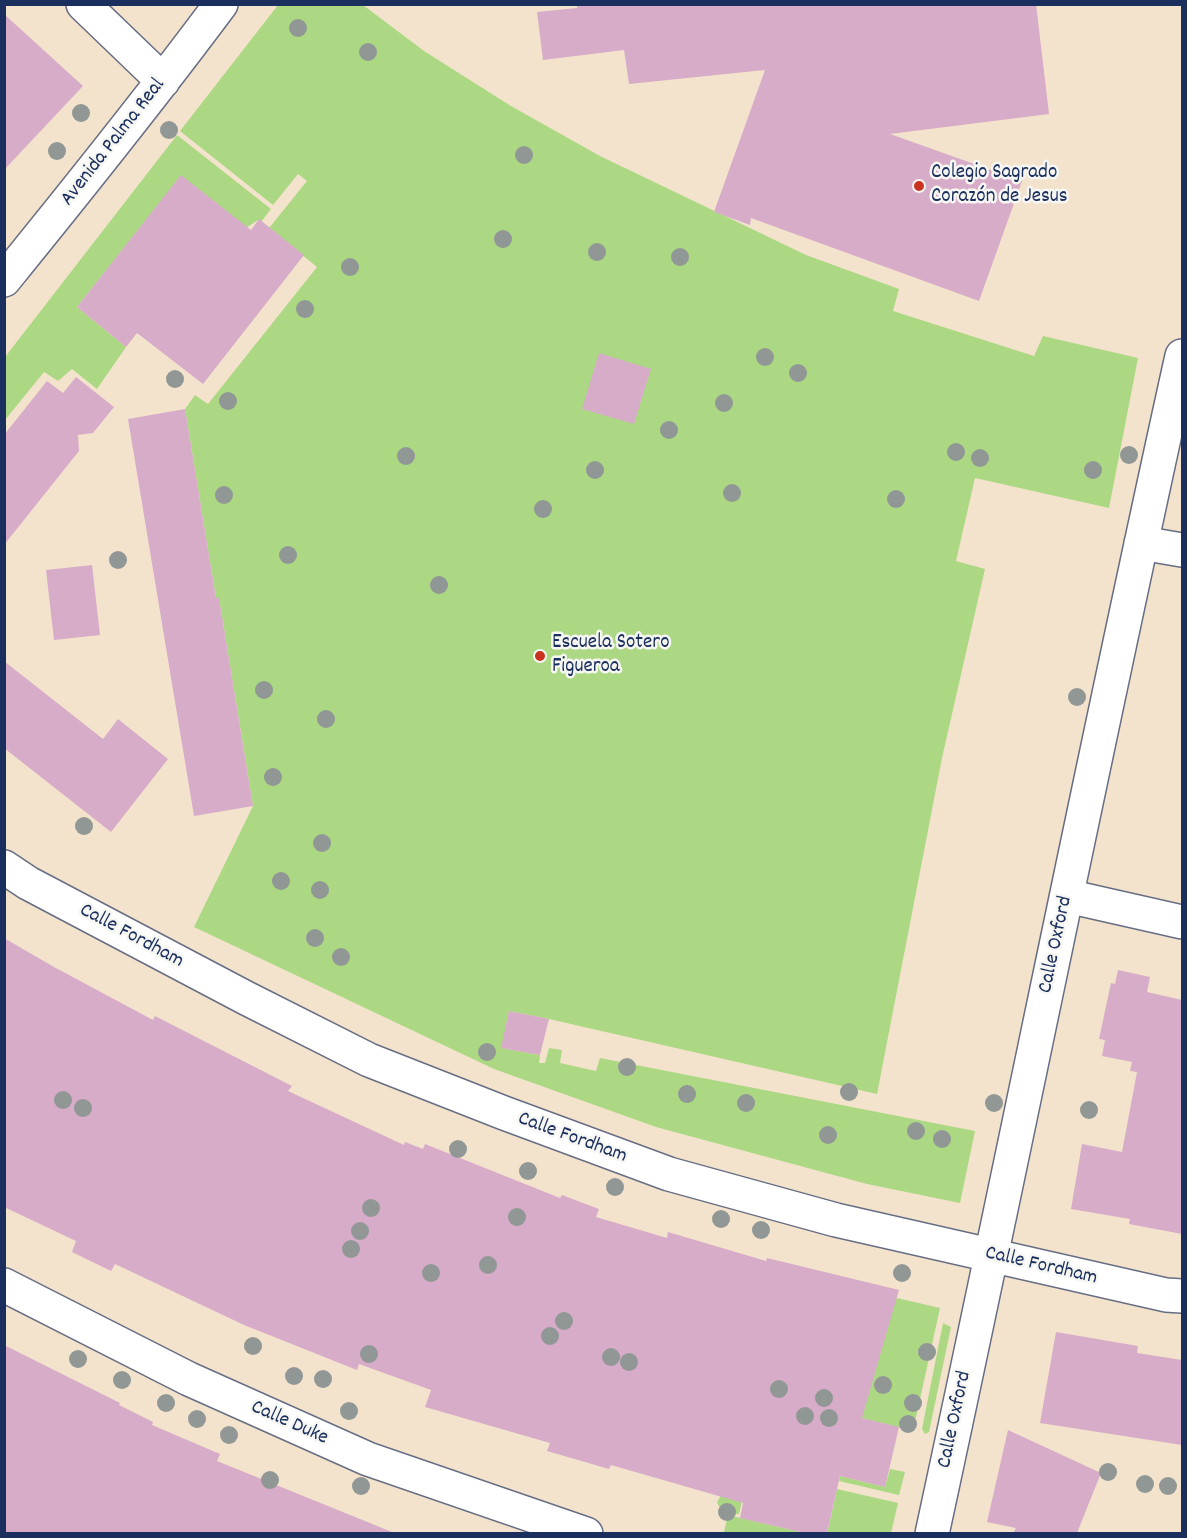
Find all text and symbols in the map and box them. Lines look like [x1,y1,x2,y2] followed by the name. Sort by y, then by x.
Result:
[56,74,172,212] street label: Avenida Palma Real
[931,161,1068,211] place label: Colegio Sagrado Corazón de Jesus
[912,179,926,193] marker: Colegio Sagrado Corazón de Jesus
[552,631,669,681] place label: Escuela Sotero Figueroa
[533,649,547,663] marker: Escuela Sotero Figueroa
[1034,894,1080,996] street label: Calle Oxford
[75,899,187,975] street label: Calle Fordham
[514,1108,630,1170] street label: Calle Fordham
[982,1242,1100,1292] street label: Calle Fordham
[933,1369,979,1471] street label: Calle Oxford
[246,1396,332,1452] street label: Calle Duke

